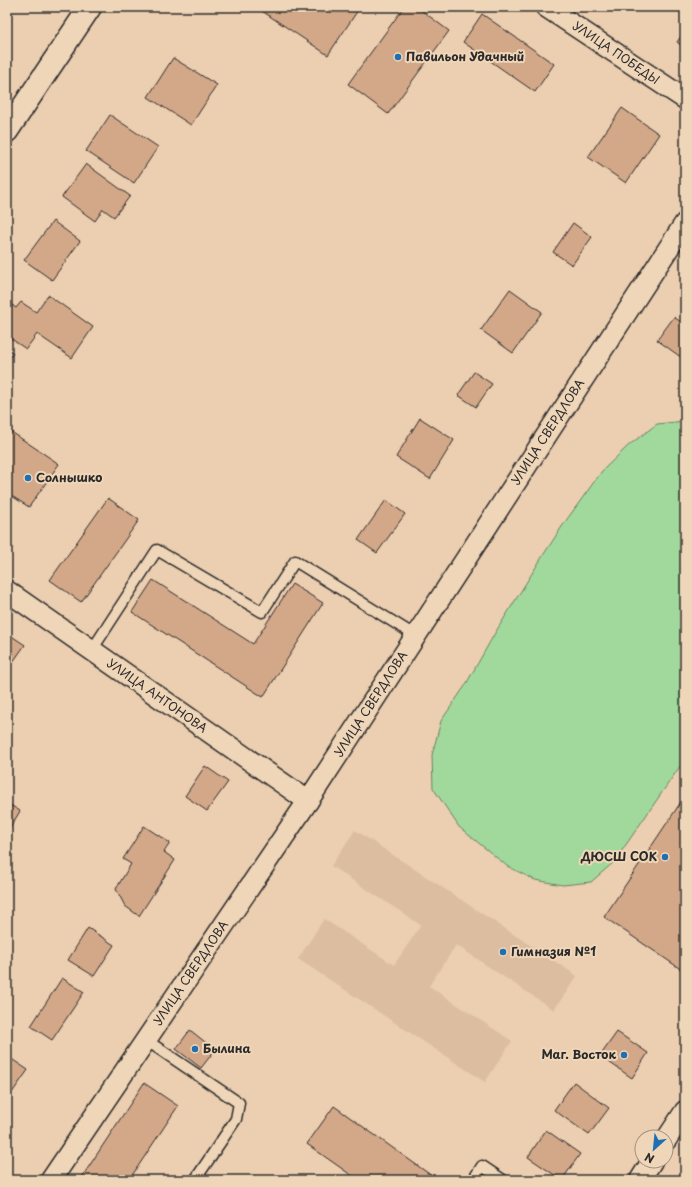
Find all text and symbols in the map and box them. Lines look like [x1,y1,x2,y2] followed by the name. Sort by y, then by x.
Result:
[570,16,664,88] street label: УЛИЦА ПОБЕДЫ
[406,47,524,65] place label: Павильон Удачный
[393,52,403,62] marker: Павильон Удачный
[506,375,588,488] street label: УЛИЦА СВЕРДЛОВА
[36,468,102,486] place label: Солнышко
[23,473,33,483] marker: Солнышко
[329,647,411,760] street label: УЛИЦА СВЕРДЛОВА
[104,654,212,737] street label: УЛИЦА АНТОНОВА
[580,847,657,865] place label: ДЮСШ СОК
[660,852,670,862] marker: ДЮСШ СОК
[148,916,232,1028] street label: УЛИЦА СВЕРДЛОВА
[511,942,596,960] place label: Гимназия №1
[498,947,508,957] marker: Гимназия №1
[203,1039,252,1057] place label: Былина
[190,1044,200,1054] marker: Былина
[542,1045,616,1063] place label: Маг. Восток
[619,1050,629,1060] marker: Маг. Восток
[634,1129,674,1169] north arrow
[641,1149,657,1168] text: N

